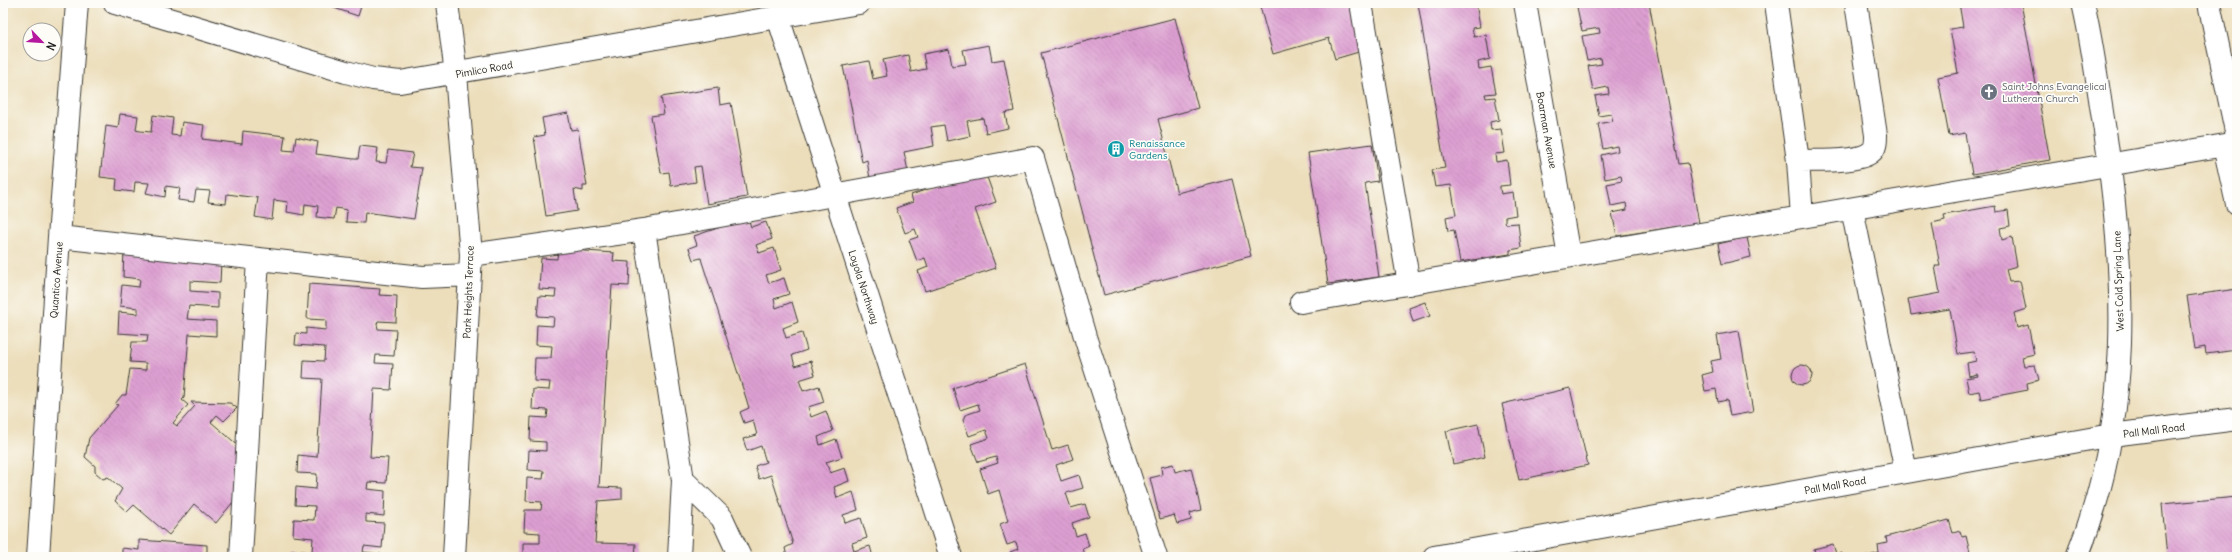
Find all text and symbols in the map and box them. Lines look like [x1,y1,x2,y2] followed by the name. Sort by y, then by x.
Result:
[22,22,62,62] north arrow
[43,40,59,53] text: N
[454,58,514,81] street label: Pimlico Road
[2002,80,2107,105] place label: Saint Johns Evangelical Lutheran Church
[1979,82,1999,102] church icon: Saint Johns Evangelical Lutheran Church
[1533,90,1560,170] street label: Boarman Avenue
[1129,137,1185,162] place label: Renaissance Gardens
[1106,139,1126,159] building icon: Renaissance Gardens
[2110,230,2127,331] street label: West Cold Spring Lane
[47,241,66,319] street label: Quantico Avenue
[460,245,477,339] street label: Park Heights Terrace
[845,248,882,326] street label: Loyola Northway
[2122,420,2186,441] street label: Pall Mall Road
[1803,474,1867,497] street label: Pall Mall Road

